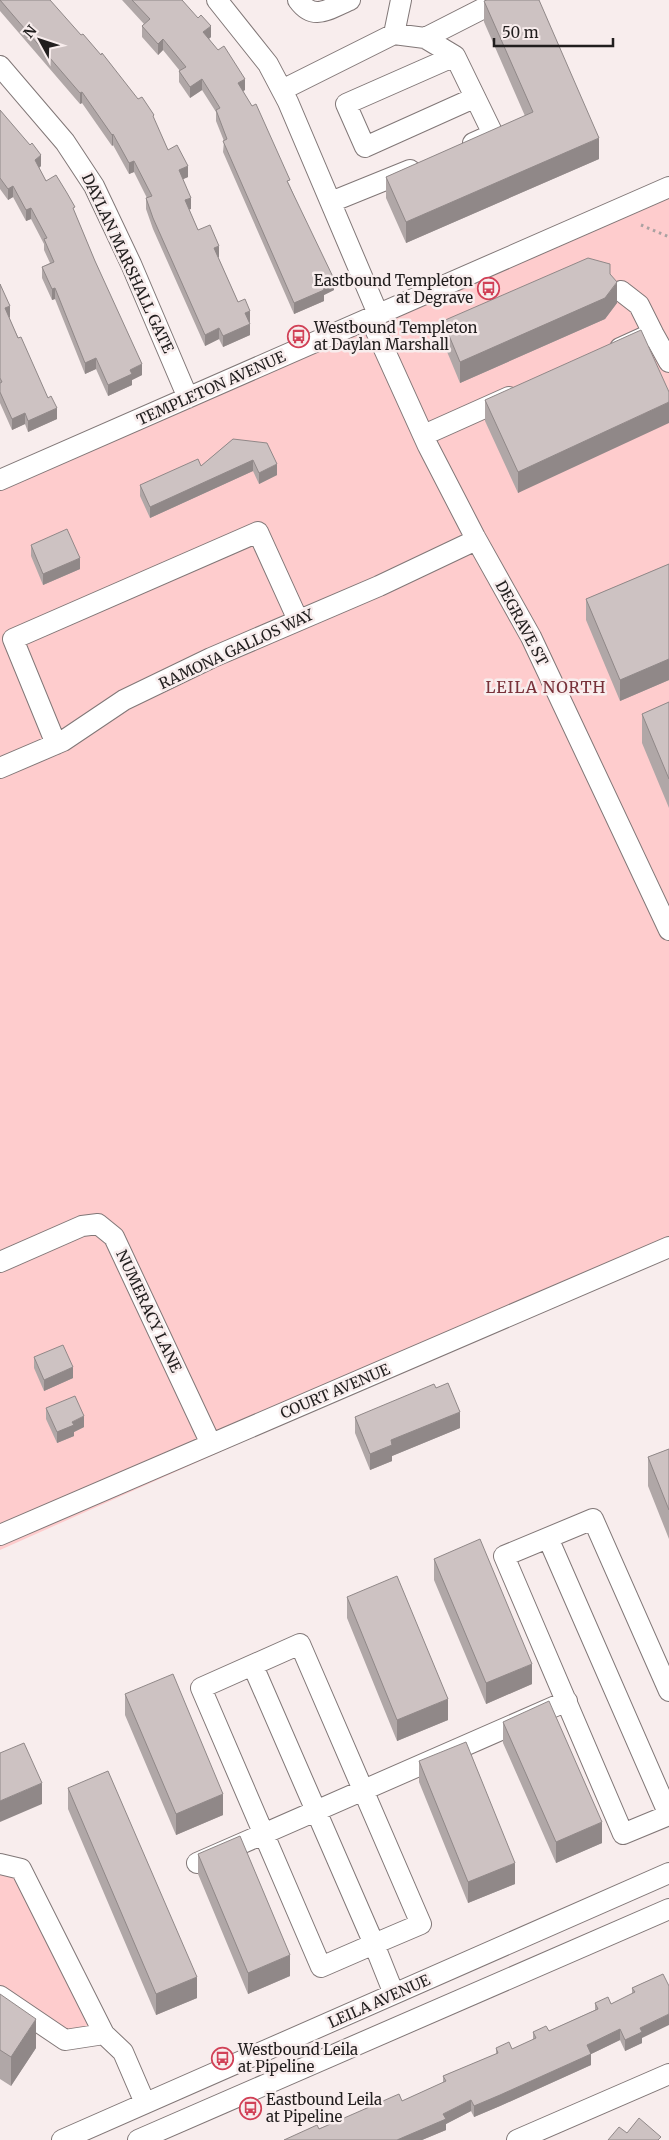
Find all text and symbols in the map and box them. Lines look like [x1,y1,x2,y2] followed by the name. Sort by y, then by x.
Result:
[15,15,65,65] north arrow
[494,15,613,47] scale bar
[20,22,40,42] text: N
[502,23,539,42] text: 50 m
[78,170,178,356] street label: DAYLAN MARSHALL GATE
[314,271,473,307] place label: Eastbound Templeton at Degrave
[477,277,501,301] bus stop icon: Eastbound Templeton at Degrave
[313,318,478,354] place label: Westbound Templeton at Daylan Marshall
[286,324,310,348] bus stop icon: Westbound Templeton at Daylan Marshall
[134,346,289,429] street label: TEMPLETON AVENUE
[492,577,553,669] street label: DEGRAVE ST
[156,605,317,693] street label: RAMONA GALLOS WAY
[486,677,606,697] district label: LEILA NORTH
[112,1247,186,1376] street label: NUMERACY LANE
[277,1359,393,1423] street label: COURT AVENUE
[325,1970,433,2032] street label: LEILA AVENUE
[237,2040,358,2076] place label: Westbound Leila at Pipeline
[210,2046,234,2070] bus stop icon: Westbound Leila at Pipeline
[266,2090,382,2126] place label: Eastbound Leila at Pipeline
[238,2096,262,2120] bus stop icon: Eastbound Leila at Pipeline

